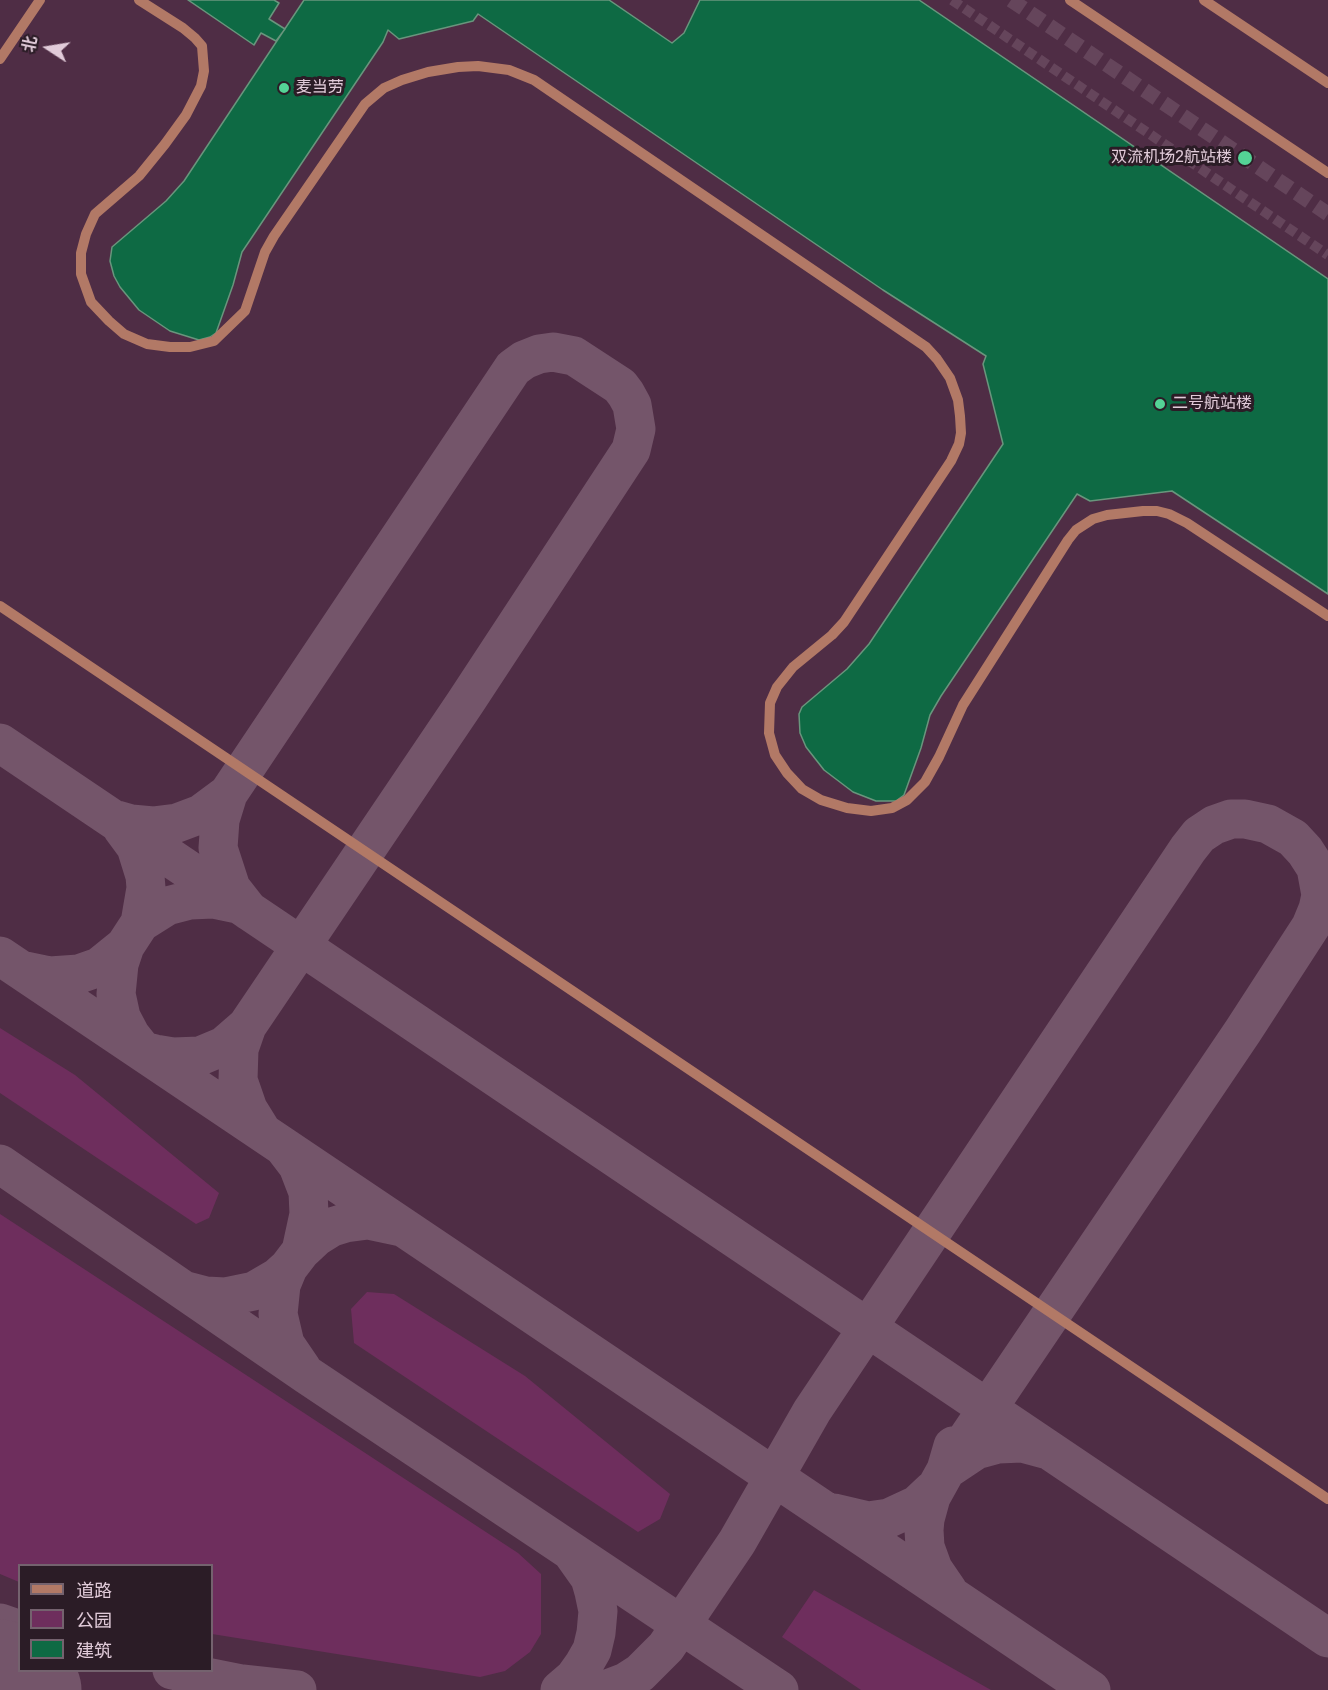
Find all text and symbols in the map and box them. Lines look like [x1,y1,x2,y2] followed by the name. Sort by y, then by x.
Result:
[18,18,78,78] north arrow
[20,35,40,54] text: 北
[296,78,344,98] place label: 麦当劳
[277,81,291,95] marker: 麦当劳
[1111,148,1232,168] place label: 双流机场2航站楼
[1236,149,1254,167] marker: 双流机场2航站楼
[1172,394,1252,414] place label: 二号航站楼
[1153,397,1167,411] marker: 二号航站楼
[18,1564,213,1672] legend
[76,1581,112,1601] text: 道路
[76,1611,112,1631] text: 公园
[76,1641,112,1661] text: 建筑

